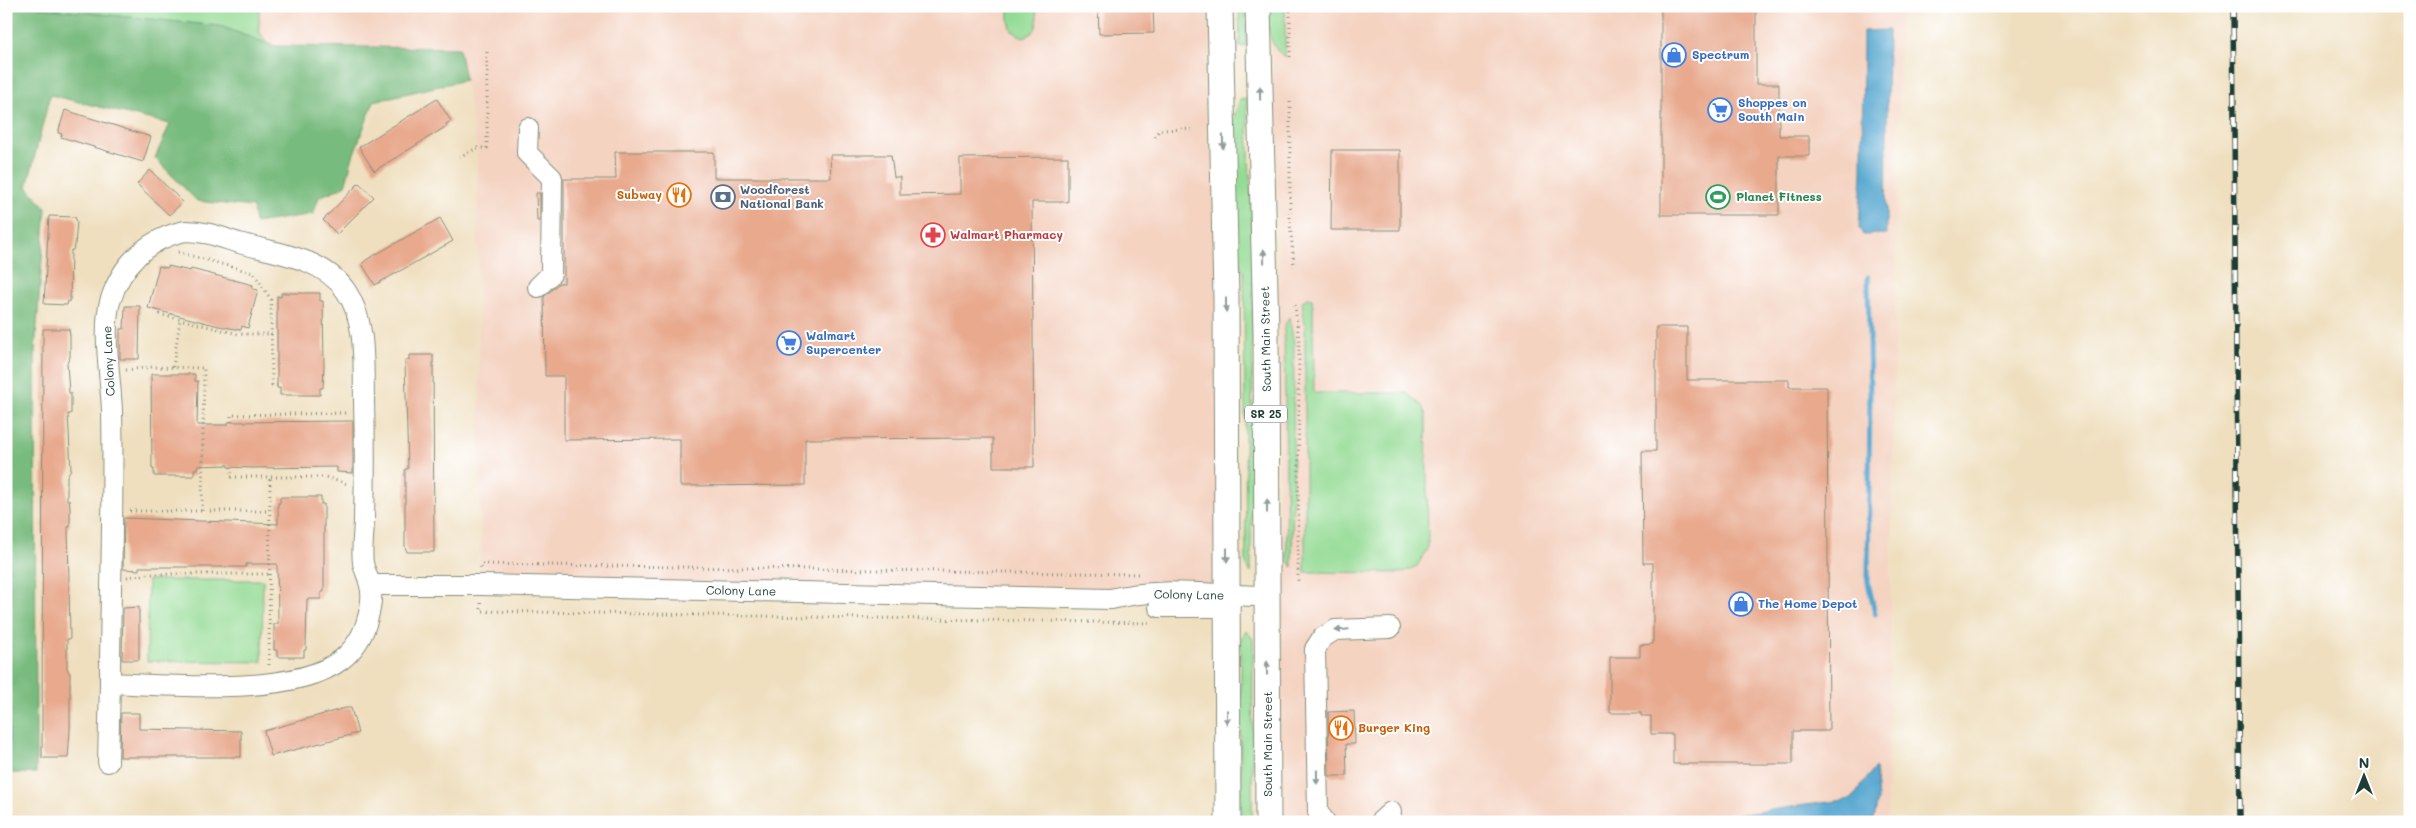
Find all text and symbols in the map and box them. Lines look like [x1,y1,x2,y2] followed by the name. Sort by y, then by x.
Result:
[1661,42,1687,68] shop icon: Spectrum
[1692,46,1749,62] place label: Spectrum
[1256,85,1264,101] one-way arrow
[1738,94,1807,124] place label: Shoppes on South Main
[1707,97,1733,123] supermarket icon: Shoppes on South Main
[1219,135,1227,151] one-way arrow
[740,181,824,211] place label: Woodforest National Bank
[666,182,692,208] restaurant icon: Subway
[710,184,736,210] bank icon: Woodforest National Bank
[1705,184,1731,210] sports icon: Planet Fitness
[617,186,662,202] place label: Subway
[1736,188,1822,204] place label: Planet Fitness
[920,222,946,248] pharmacy icon: Walmart Pharmacy
[950,226,1063,242] place label: Walmart Pharmacy
[1260,247,1268,263] one-way arrow
[1256,286,1274,392] street label: South Main Street
[1222,297,1230,313] one-way arrow
[98,325,118,397] street label: Colony Lane
[806,327,881,357] place label: Walmart Supercenter
[776,330,802,356] supermarket icon: Walmart Supercenter
[1245,406,1287,422] road number: SR 25
[1263,497,1271,513] one-way arrow
[1223,547,1231,563] one-way arrow
[706,581,776,599] street label: Colony Lane
[1154,585,1224,603] street label: Colony Lane
[1728,591,1754,617] shop icon: The Home Depot
[1758,595,1857,611] place label: The Home Depot
[1333,627,1349,635] one-way arrow
[1263,660,1271,676] one-way arrow
[1259,691,1275,797] street label: South Main Street
[1223,710,1231,726] one-way arrow
[1328,715,1354,741] restaurant icon: Burger King
[1358,719,1430,735] place label: Burger King
[2338,750,2388,800] north arrow
[2359,753,2369,772] text: N
[1314,769,1322,785] one-way arrow

